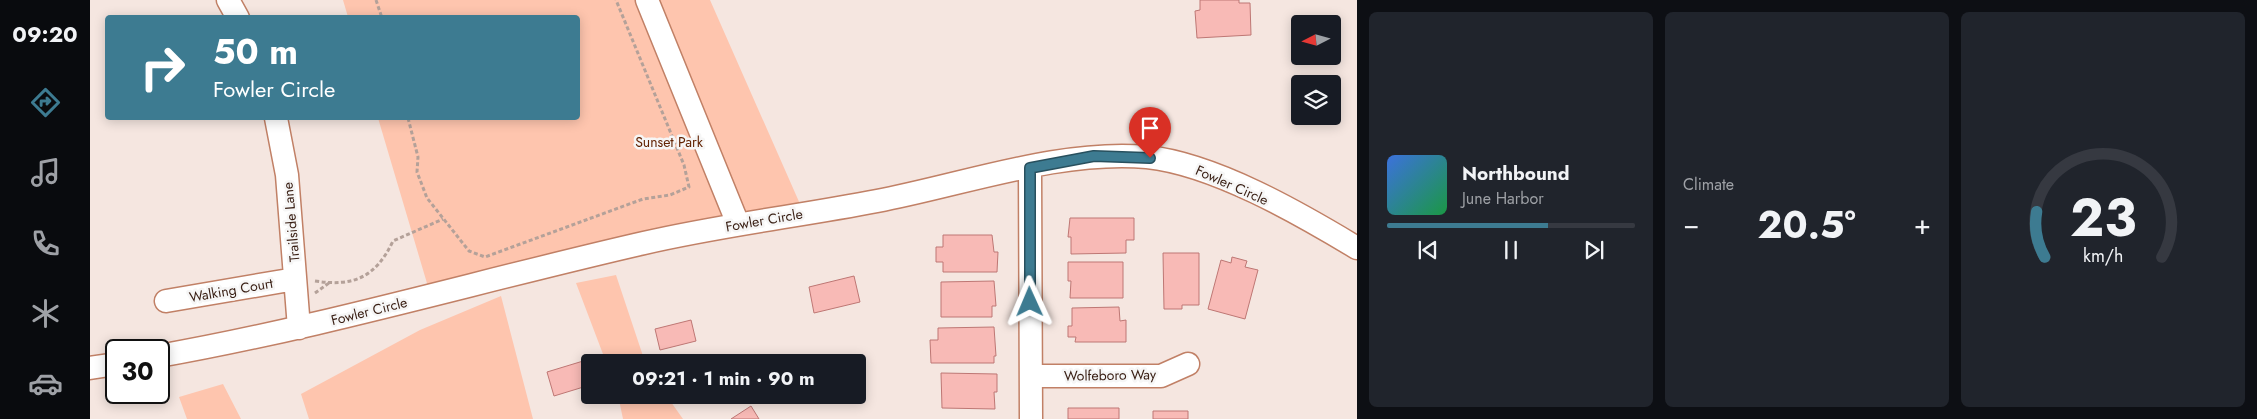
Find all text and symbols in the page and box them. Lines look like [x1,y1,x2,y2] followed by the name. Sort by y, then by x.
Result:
[1291,15,1341,65] north arrow
[1291,15,1341,125] map controls
[12,18,78,50] text: 09:20
[213,27,298,77] text: 50 m
[130,35,195,100] icon: right
[213,73,335,105] text: Fowler Circle
[1291,75,1341,125] button: layers
[28,85,63,120] icon: directions
[1129,107,1171,158] pin
[1136,114,1164,142] icon: arrive
[635,132,704,152] park label: Sunset Park
[28,155,63,190] icon: music
[1192,160,1272,210] street label: Fowler Circle
[1462,160,1569,187] text: Northbound
[1683,173,1734,196] text: Climate
[2070,180,2136,256] text: 23
[278,181,304,263] street label: Trailside Lane
[1462,187,1544,210] text: June Harbor
[1758,197,1856,252] text: 20.5°
[724,203,804,237] street label: Fowler Circle
[1683,204,1700,245] text: −
[1914,204,1931,245] text: +
[28,226,63,261] icon: phone
[1414,236,1442,264] icon: previous
[1497,236,1525,264] icon: pause
[1580,236,1608,264] icon: next
[2083,243,2123,269] text: km/h
[188,273,275,307] street label: Walking Court
[1003,275,1055,327] position arrow
[329,292,409,330] street label: Fowler Circle
[28,296,63,331] icon: climate
[105,339,170,404] speed limit sign: 30
[1064,364,1157,386] street label: Wolfeboro Way
[632,365,815,392] text: 09:21 · 1 min · 90 m
[28,366,63,401] icon: car

